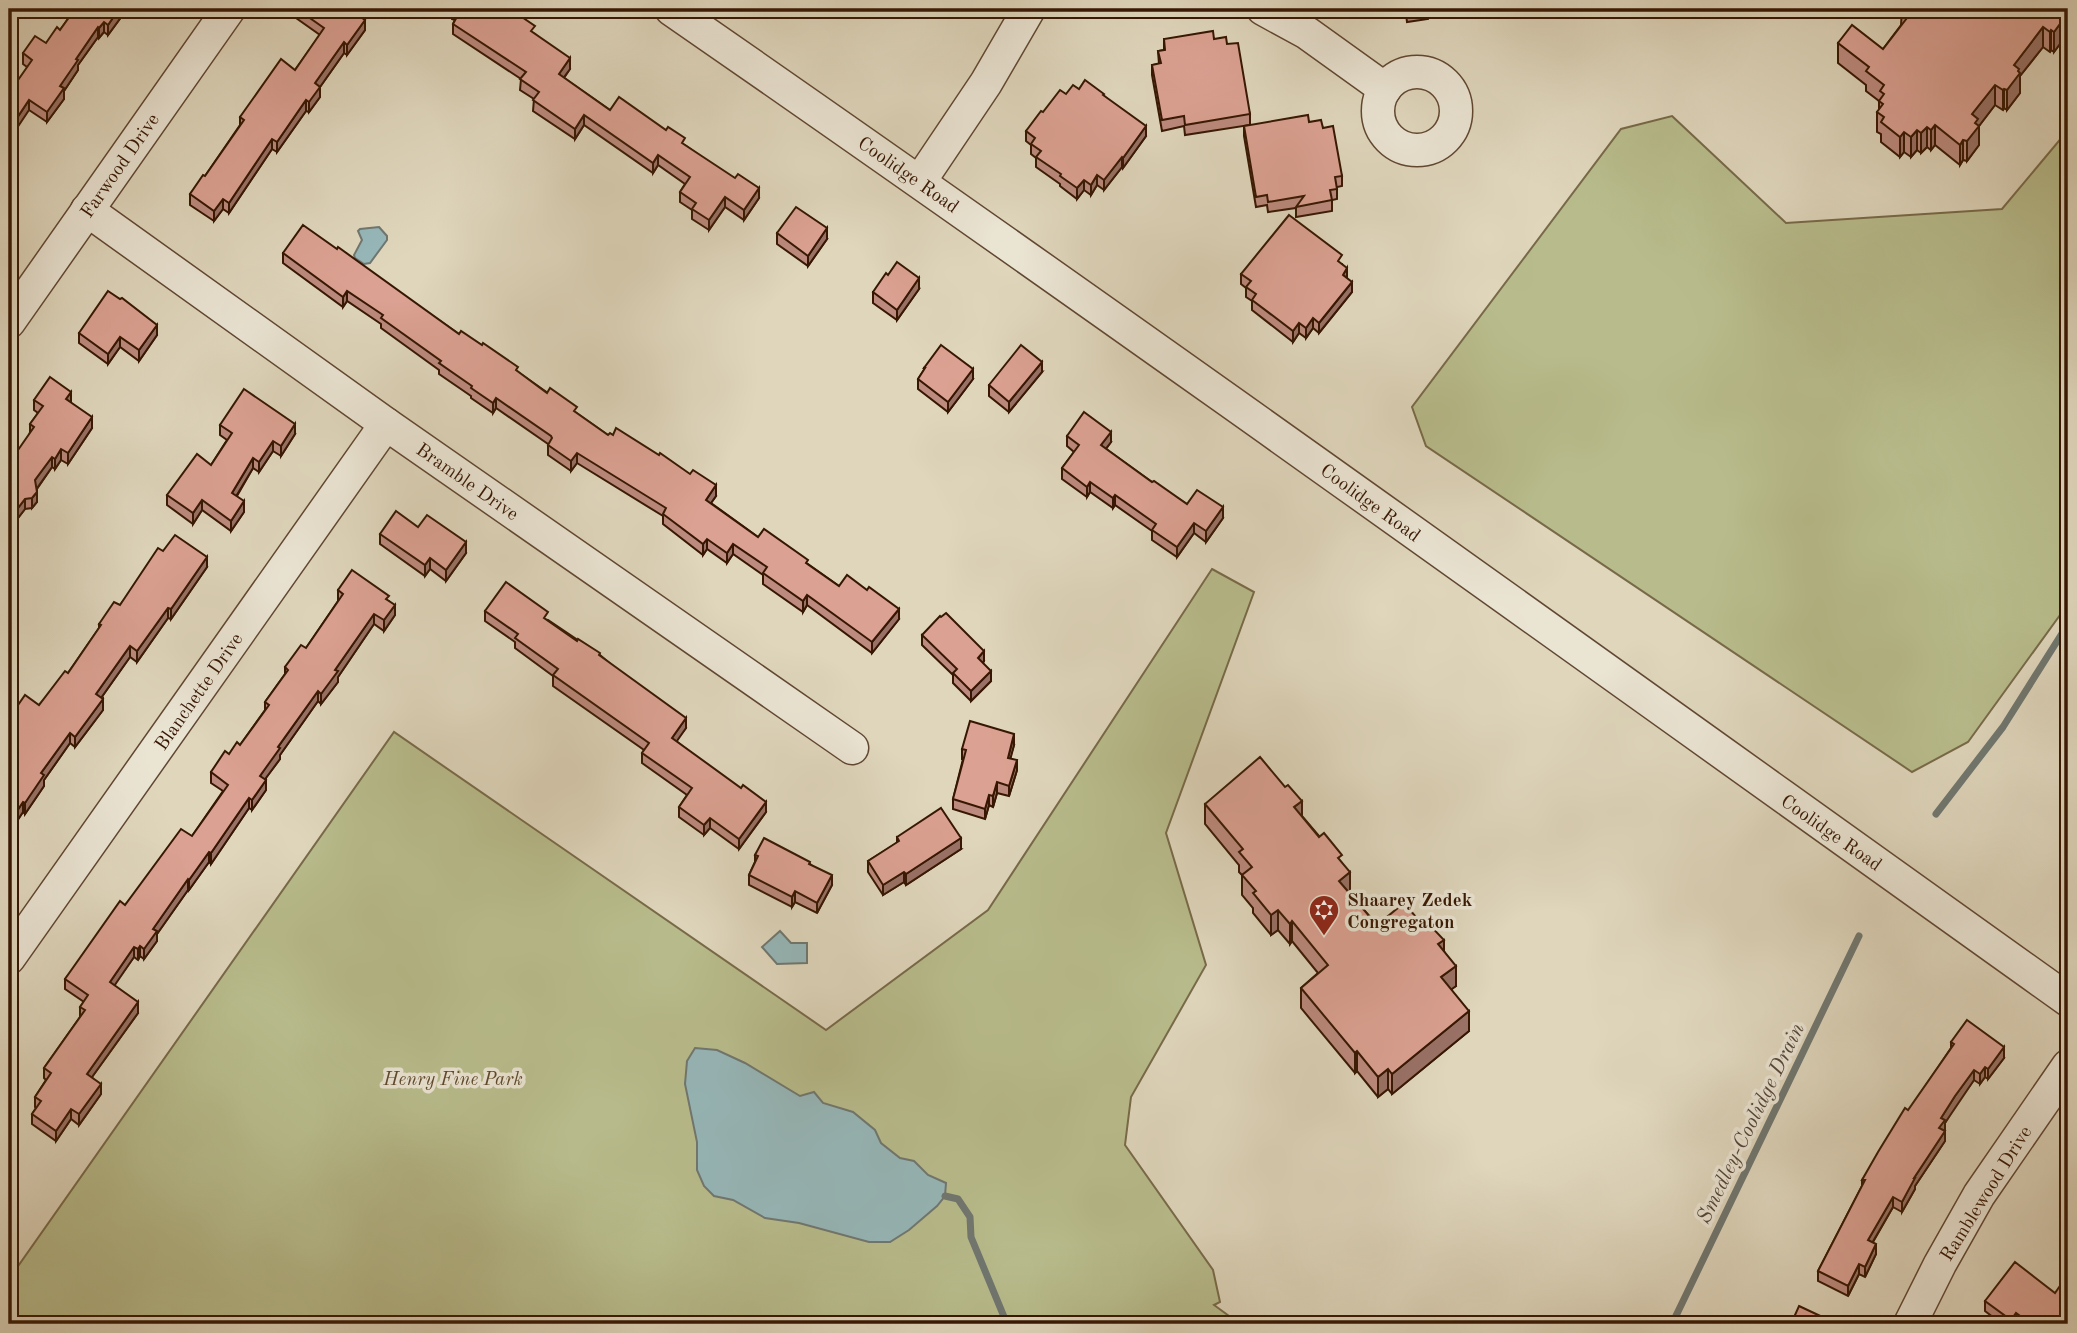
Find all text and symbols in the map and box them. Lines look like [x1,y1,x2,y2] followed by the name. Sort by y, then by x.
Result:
[78,111,164,222] street label: Farwood Drive
[854,134,962,218] street label: Coolidge Road
[412,441,521,525] street label: Bramble Drive
[1316,462,1423,547] street label: Coolidge Road
[153,630,247,755] street label: Blanchette Drive
[1777,792,1885,876] street label: Coolidge Road
[1347,892,1473,933] place label: Shaarey Zedek Congregaton
[1307,893,1341,937] synagogue icon: Shaarey Zedek Congregaton
[1694,1020,1809,1227] water label: Smedley-Coolidge Drain
[382,1071,523,1090] park label: Henry Fine Park
[1938,1123,2036,1265] street label: Ramblewood Drive

